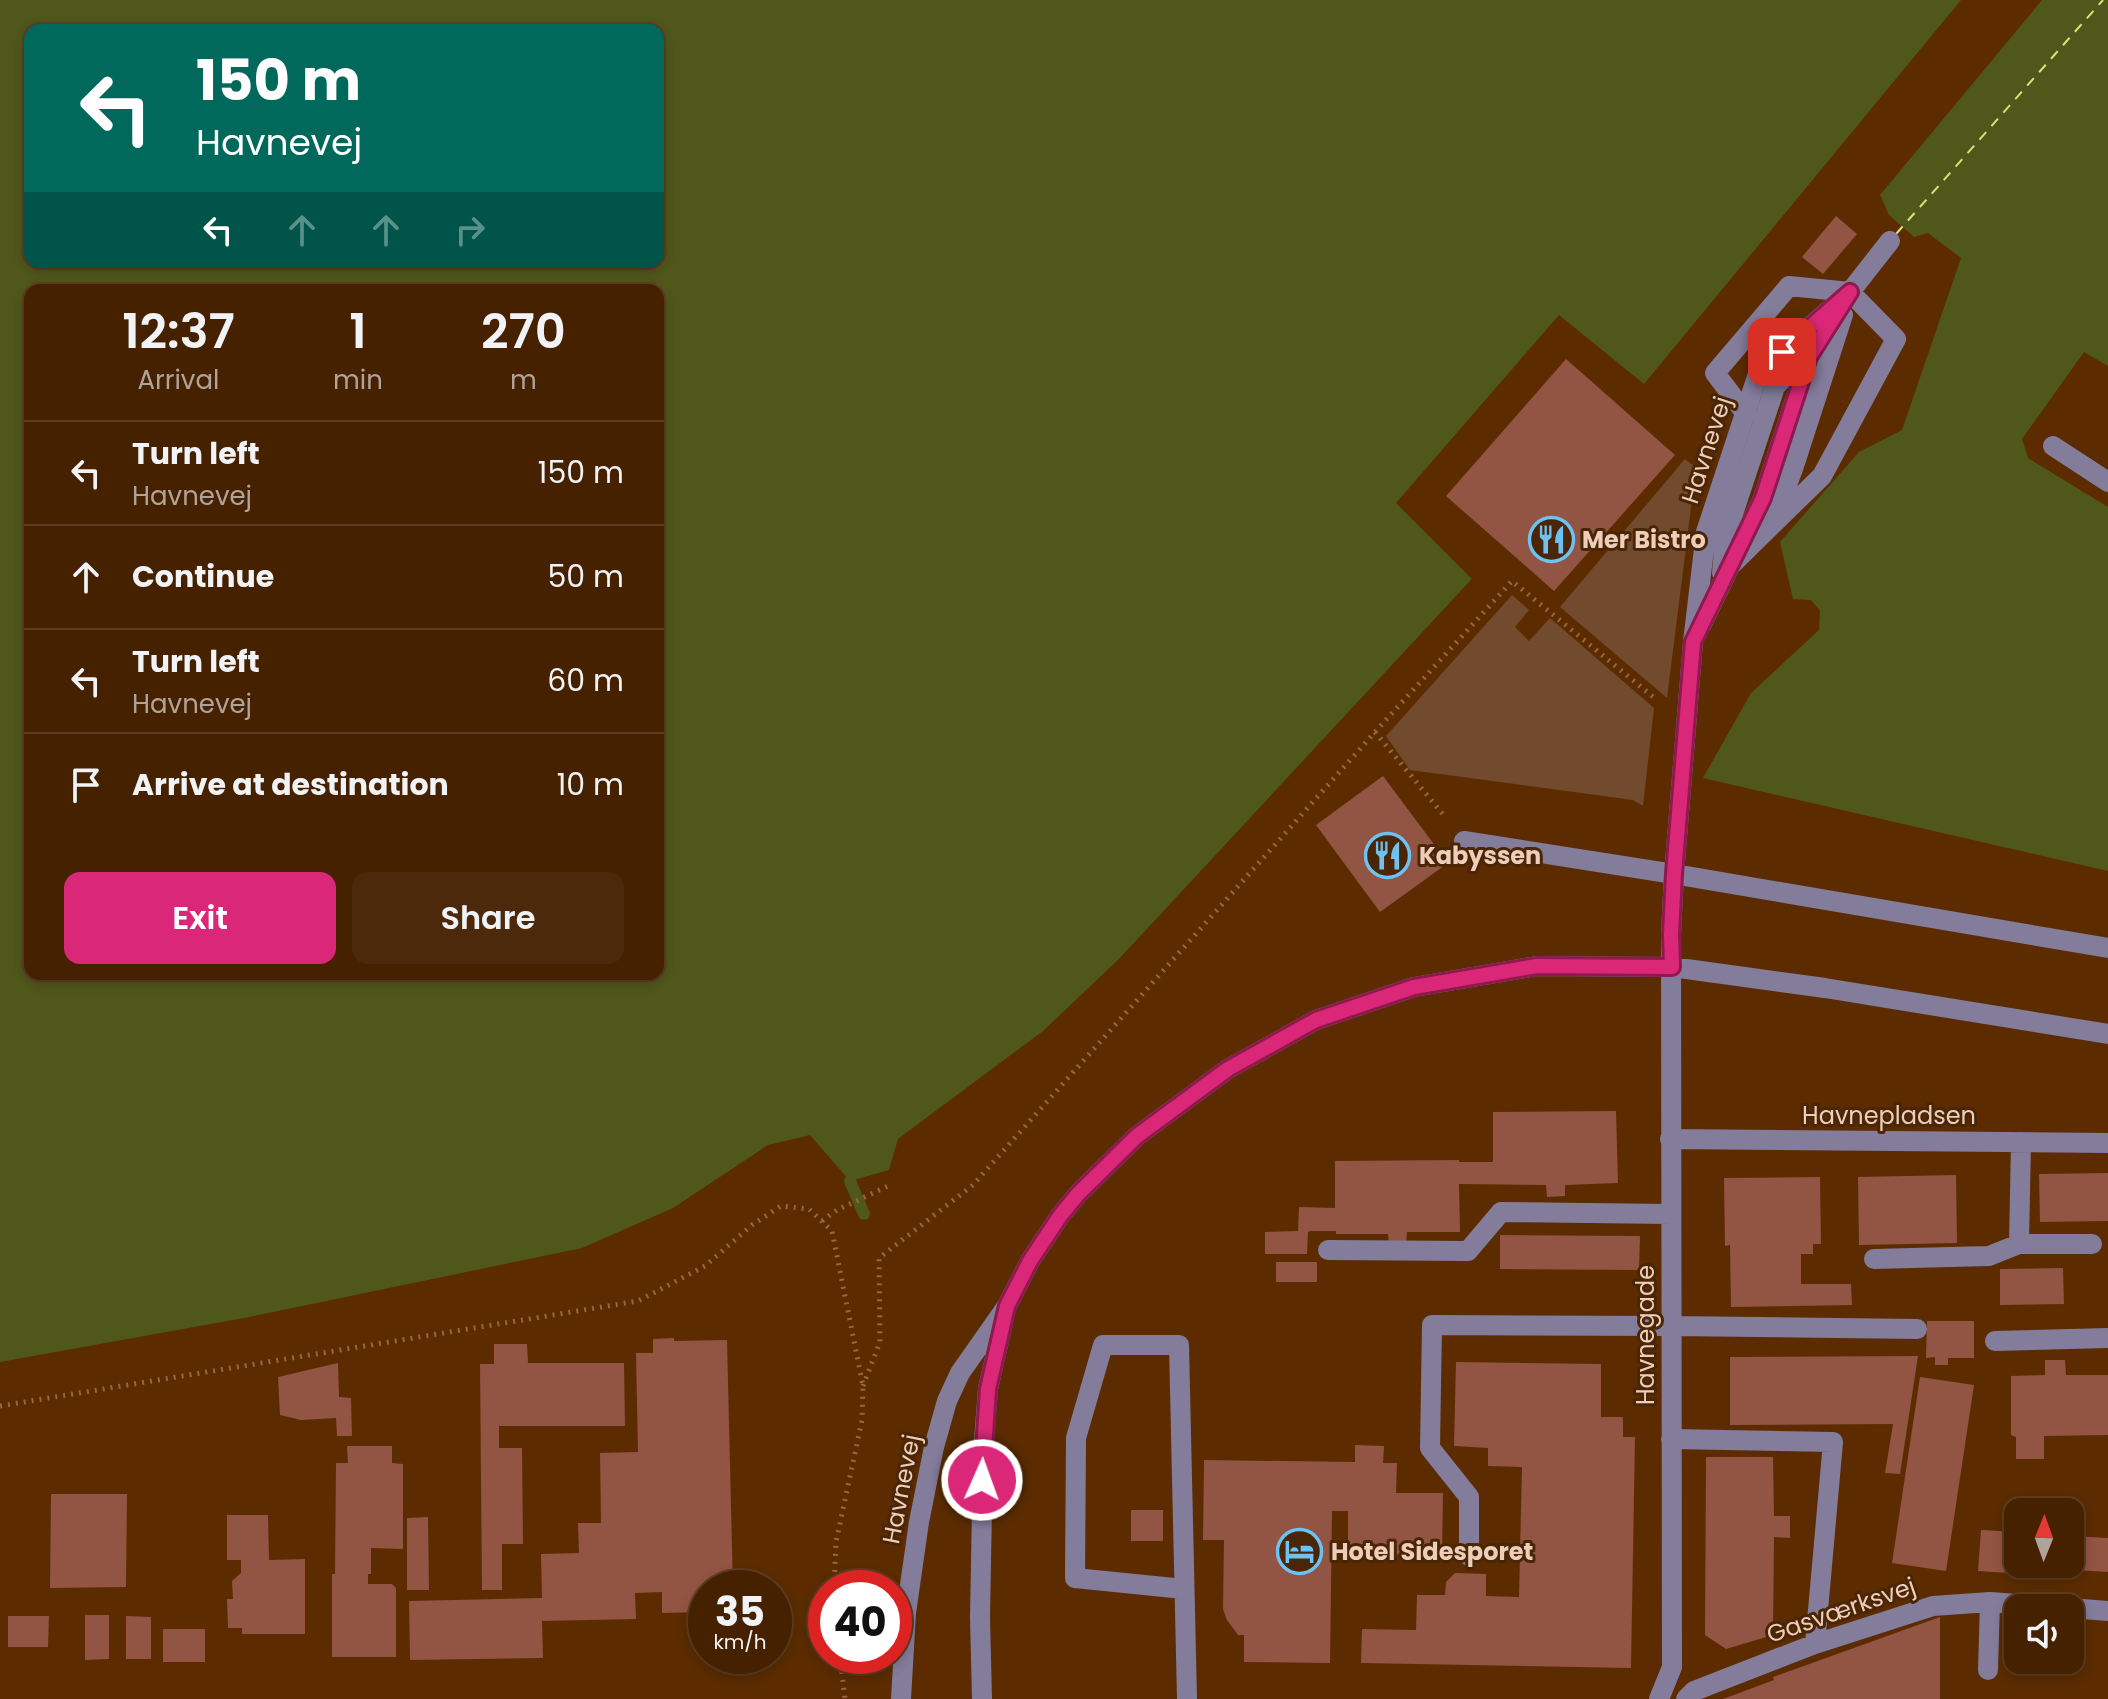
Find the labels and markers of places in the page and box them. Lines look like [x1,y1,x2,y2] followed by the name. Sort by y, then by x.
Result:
[1748,318,1816,386] pin
[1527,515,1575,563] restaurant icon: Mer Bistro
[1582,523,1706,556] place label: Mer Bistro
[1364,831,1412,879] restaurant icon: Kabyssen
[1419,839,1541,872] place label: Kabyssen
[1276,1527,1324,1575] hotel icon: Hotel Sidesporet
[1331,1535,1533,1568] place label: Hotel Sidesporet

